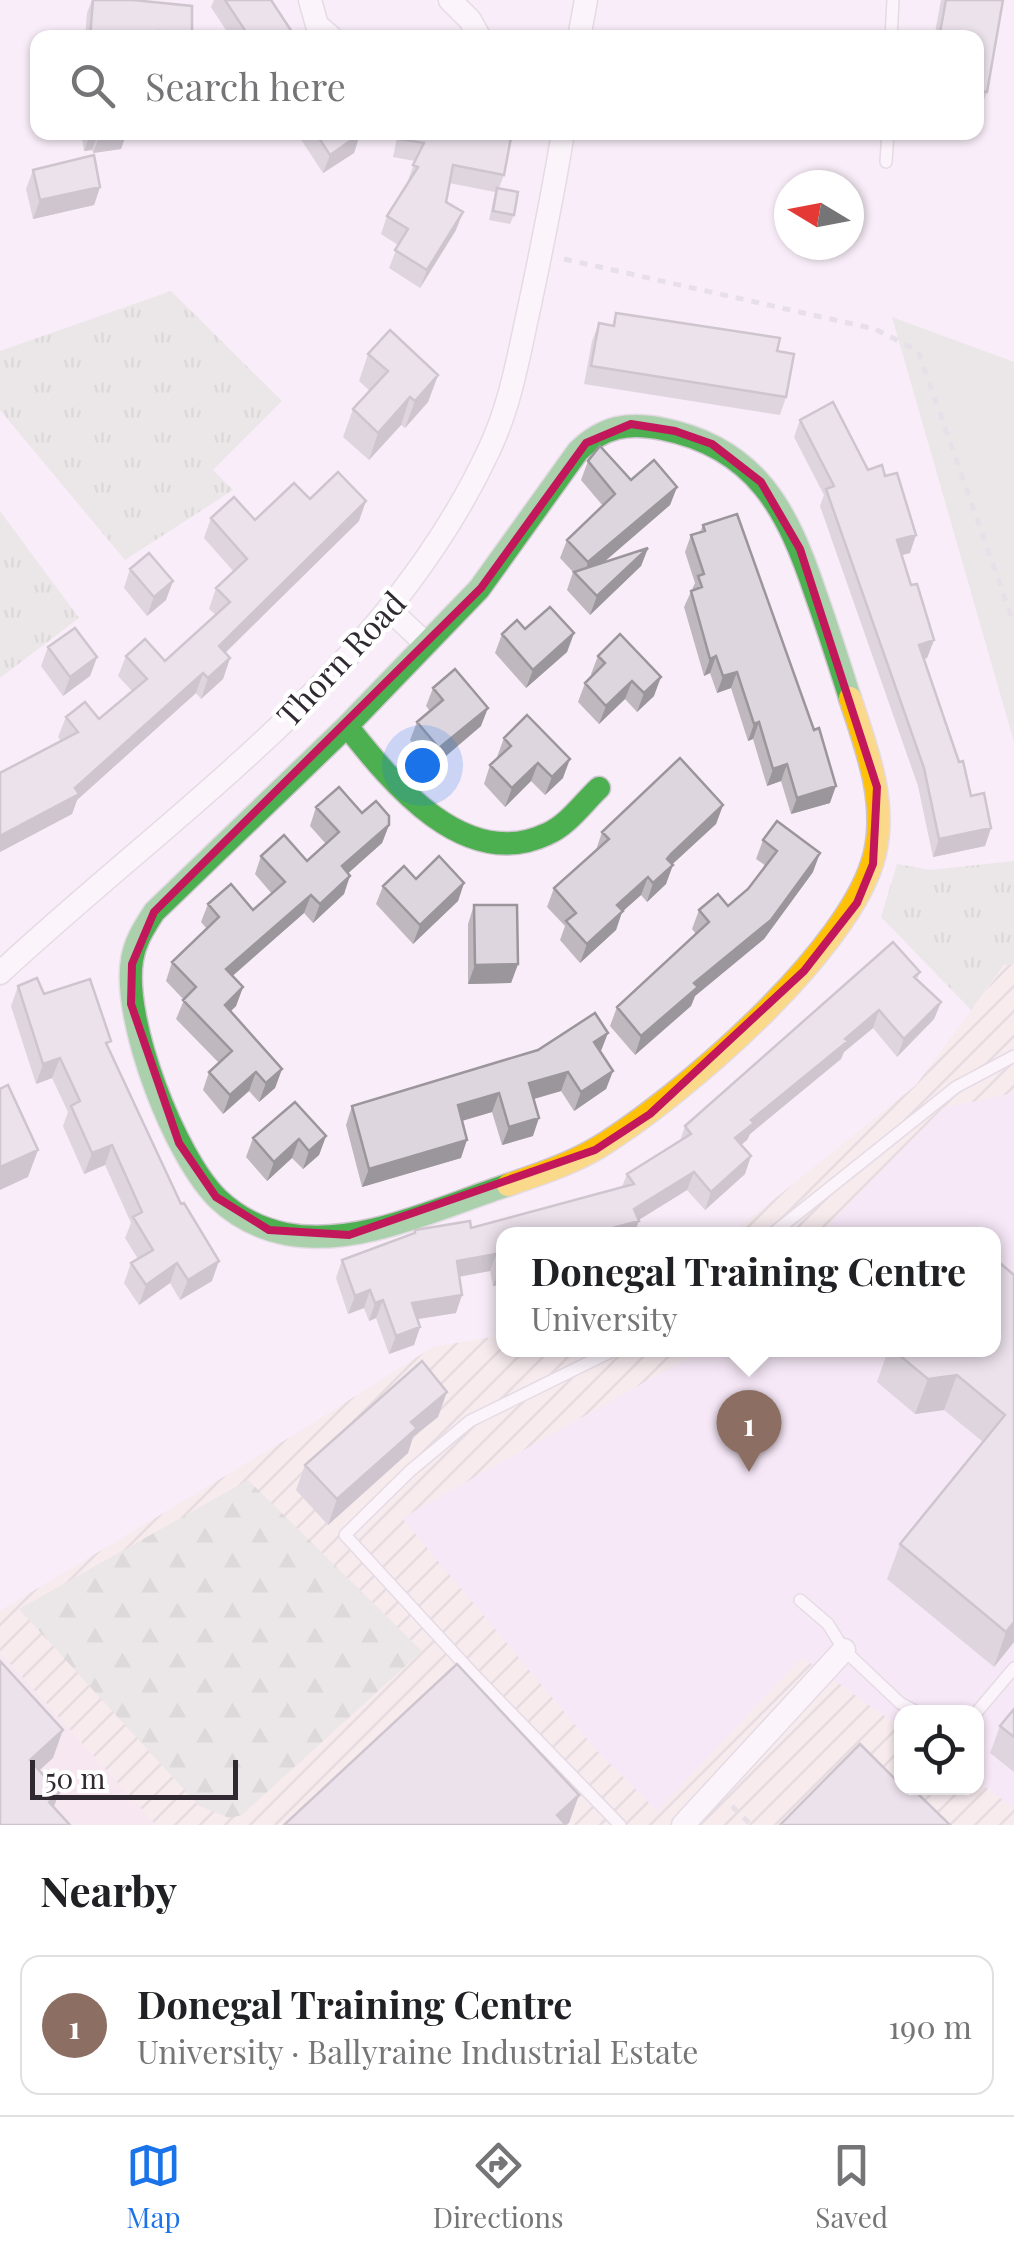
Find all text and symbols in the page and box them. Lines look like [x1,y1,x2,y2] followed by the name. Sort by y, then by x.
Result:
[30,30,984,140] search box
[65,58,120,113] icon: search
[145,60,346,111] text: Search here
[774,170,864,260] north arrow
[266,581,414,735] street label: Thorn Road
[397,740,448,791] your location
[496,1227,1001,1357] popup
[531,1245,966,1296] text: Donegal Training Centre
[531,1296,678,1339] text: University
[716,1390,782,1472] pin: 1
[894,1705,984,1795] map controls
[894,1705,984,1795] button: locate
[30,1755,238,1800] scale bar
[45,1759,105,1796] text: 50 m
[40,1862,177,1918] text: Nearby
[137,1978,572,2029] text: Donegal Training Centre
[68,2004,81,2047] text: 1
[888,2004,972,2047] text: 190 m
[137,2029,698,2072] text: University · Ballyraine Industrial Estate
[126,2138,181,2235] tab: Map
[433,2138,564,2235] tab: Directions
[815,2138,888,2235] tab: Saved

